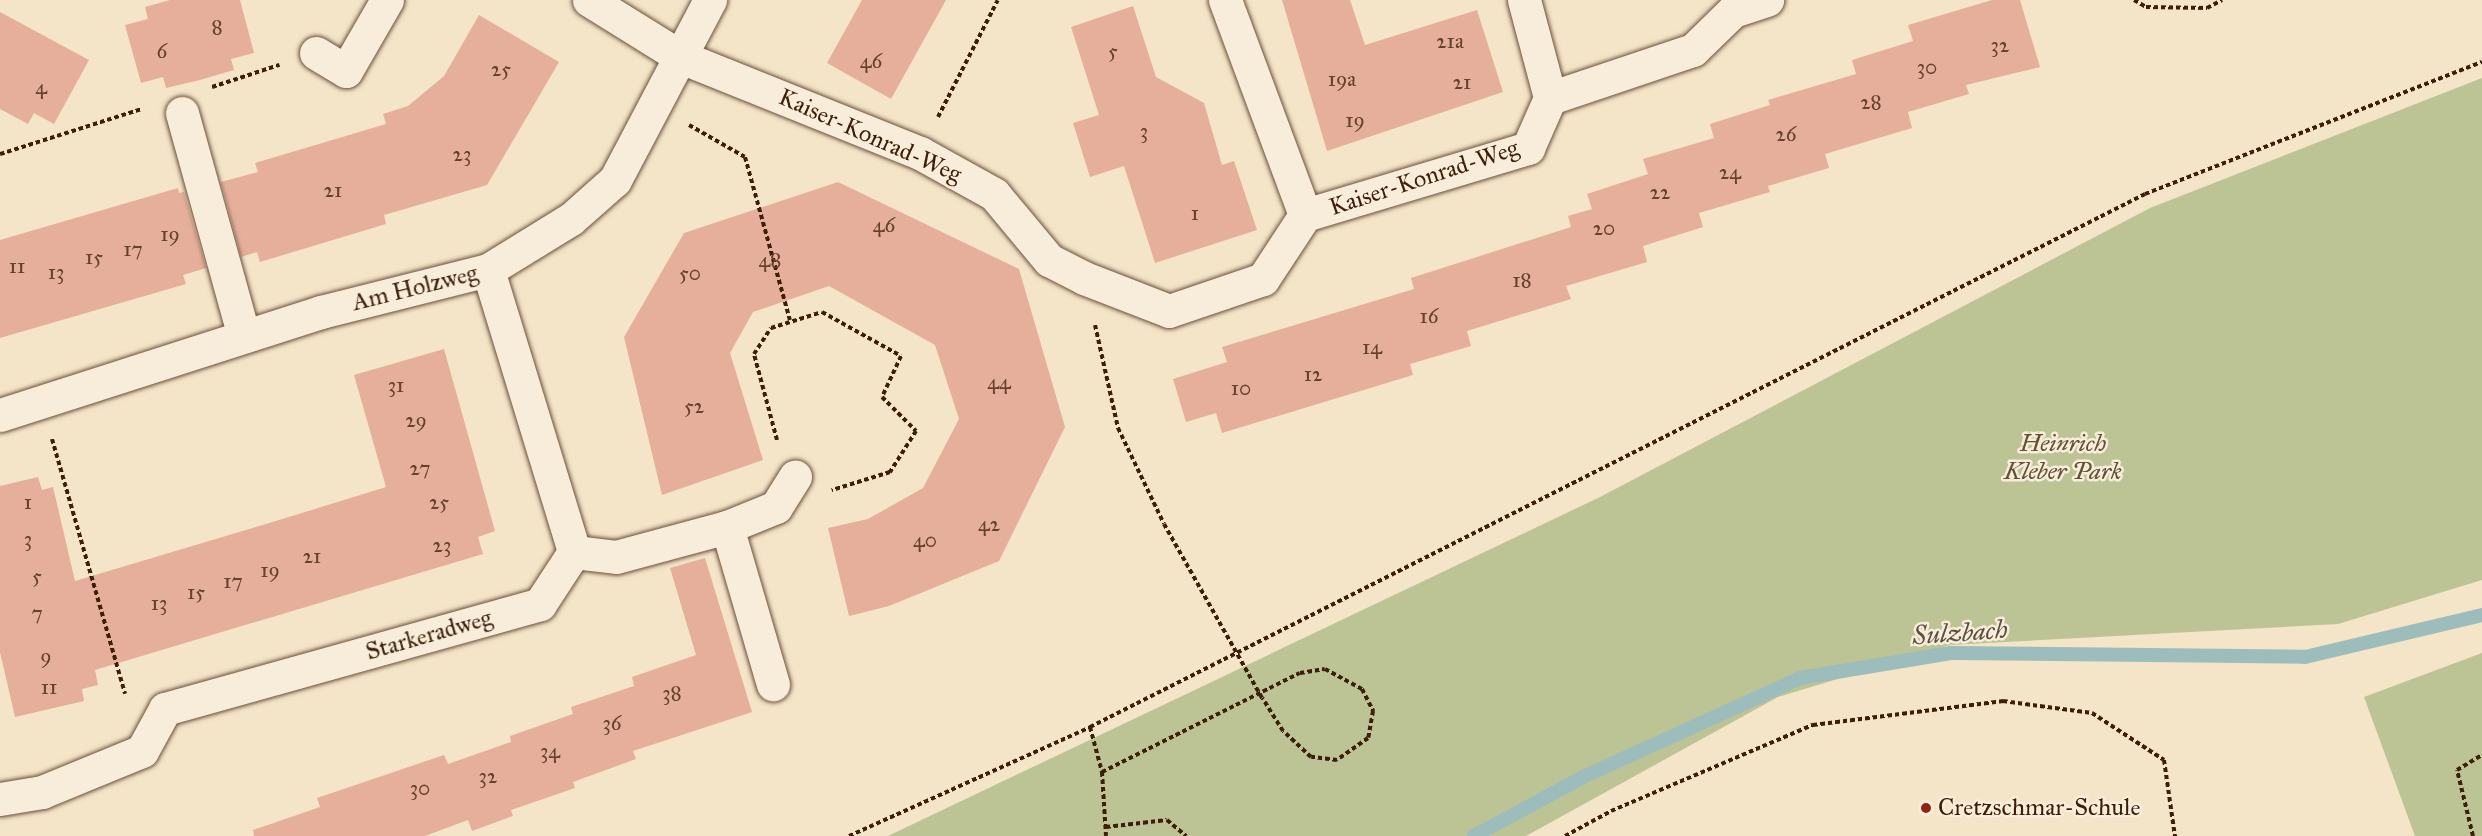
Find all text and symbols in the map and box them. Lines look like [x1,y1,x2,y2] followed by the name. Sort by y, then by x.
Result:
[211,14,223,40] house number: 8
[1436,28,1464,54] house number: 21a
[1991,32,2009,58] house number: 32
[157,38,167,64] house number: 6
[1108,38,1118,64] house number: 5
[860,48,882,74] house number: 46
[1917,54,1937,80] house number: 30
[491,56,511,82] house number: 25
[1328,66,1356,92] house number: 19a
[1453,69,1471,95] house number: 21
[35,74,47,100] house number: 4
[774,83,966,189] street label: Kaiser-Konrad-Weg
[1860,89,1882,115] house number: 28
[1345,107,1365,133] house number: 19
[1140,118,1148,144] house number: 3
[1775,121,1797,147] house number: 26
[1326,134,1522,222] street label: Kaiser-Konrad-Weg
[453,141,471,167] house number: 23
[1719,159,1741,185] house number: 24
[324,177,342,203] house number: 21
[1650,179,1670,205] house number: 22
[1191,200,1199,226] house number: 1
[873,212,895,238] house number: 46
[1593,215,1615,241] house number: 20
[160,221,180,247] house number: 19
[123,236,143,262] house number: 17
[85,244,103,270] house number: 15
[759,247,781,273] house number: 48
[9,253,25,279] house number: 11
[349,258,481,318] street label: Am Holzweg
[48,259,64,285] house number: 13
[679,260,701,286] house number: 50
[1512,267,1532,293] house number: 18
[1419,303,1439,329] house number: 16
[1362,334,1382,360] house number: 14
[1304,361,1322,387] house number: 12
[987,369,1011,395] house number: 44
[388,372,404,398] house number: 31
[1231,375,1251,401] house number: 10
[684,393,704,419] house number: 52
[405,407,427,433] house number: 29
[2004,430,2122,486] park label: Heinrich Kleber Park
[410,455,430,481] house number: 27
[24,489,32,515] house number: 1
[429,489,449,515] house number: 25
[978,511,1000,537] house number: 42
[24,526,32,552] house number: 3
[913,527,937,553] house number: 40
[433,532,451,558] house number: 23
[303,543,321,569] house number: 21
[260,557,280,583] house number: 19
[32,563,42,589] house number: 5
[223,568,243,594] house number: 17
[187,579,205,605] house number: 15
[151,590,167,616] house number: 13
[31,600,43,626] house number: 7
[363,603,495,667] street label: Starkeradweg
[1911,614,2009,652] water label: Sulzbach
[40,643,52,669] house number: 9
[41,674,57,700] house number: 11
[662,680,682,706] house number: 38
[602,710,622,736] house number: 36
[540,738,560,764] house number: 34
[479,763,497,789] house number: 32
[410,775,430,801] house number: 30
[1938,794,2140,822] place label: Cretzschmar-Schule
[1919,801,1933,815] marker: Cretzschmar-Schule

